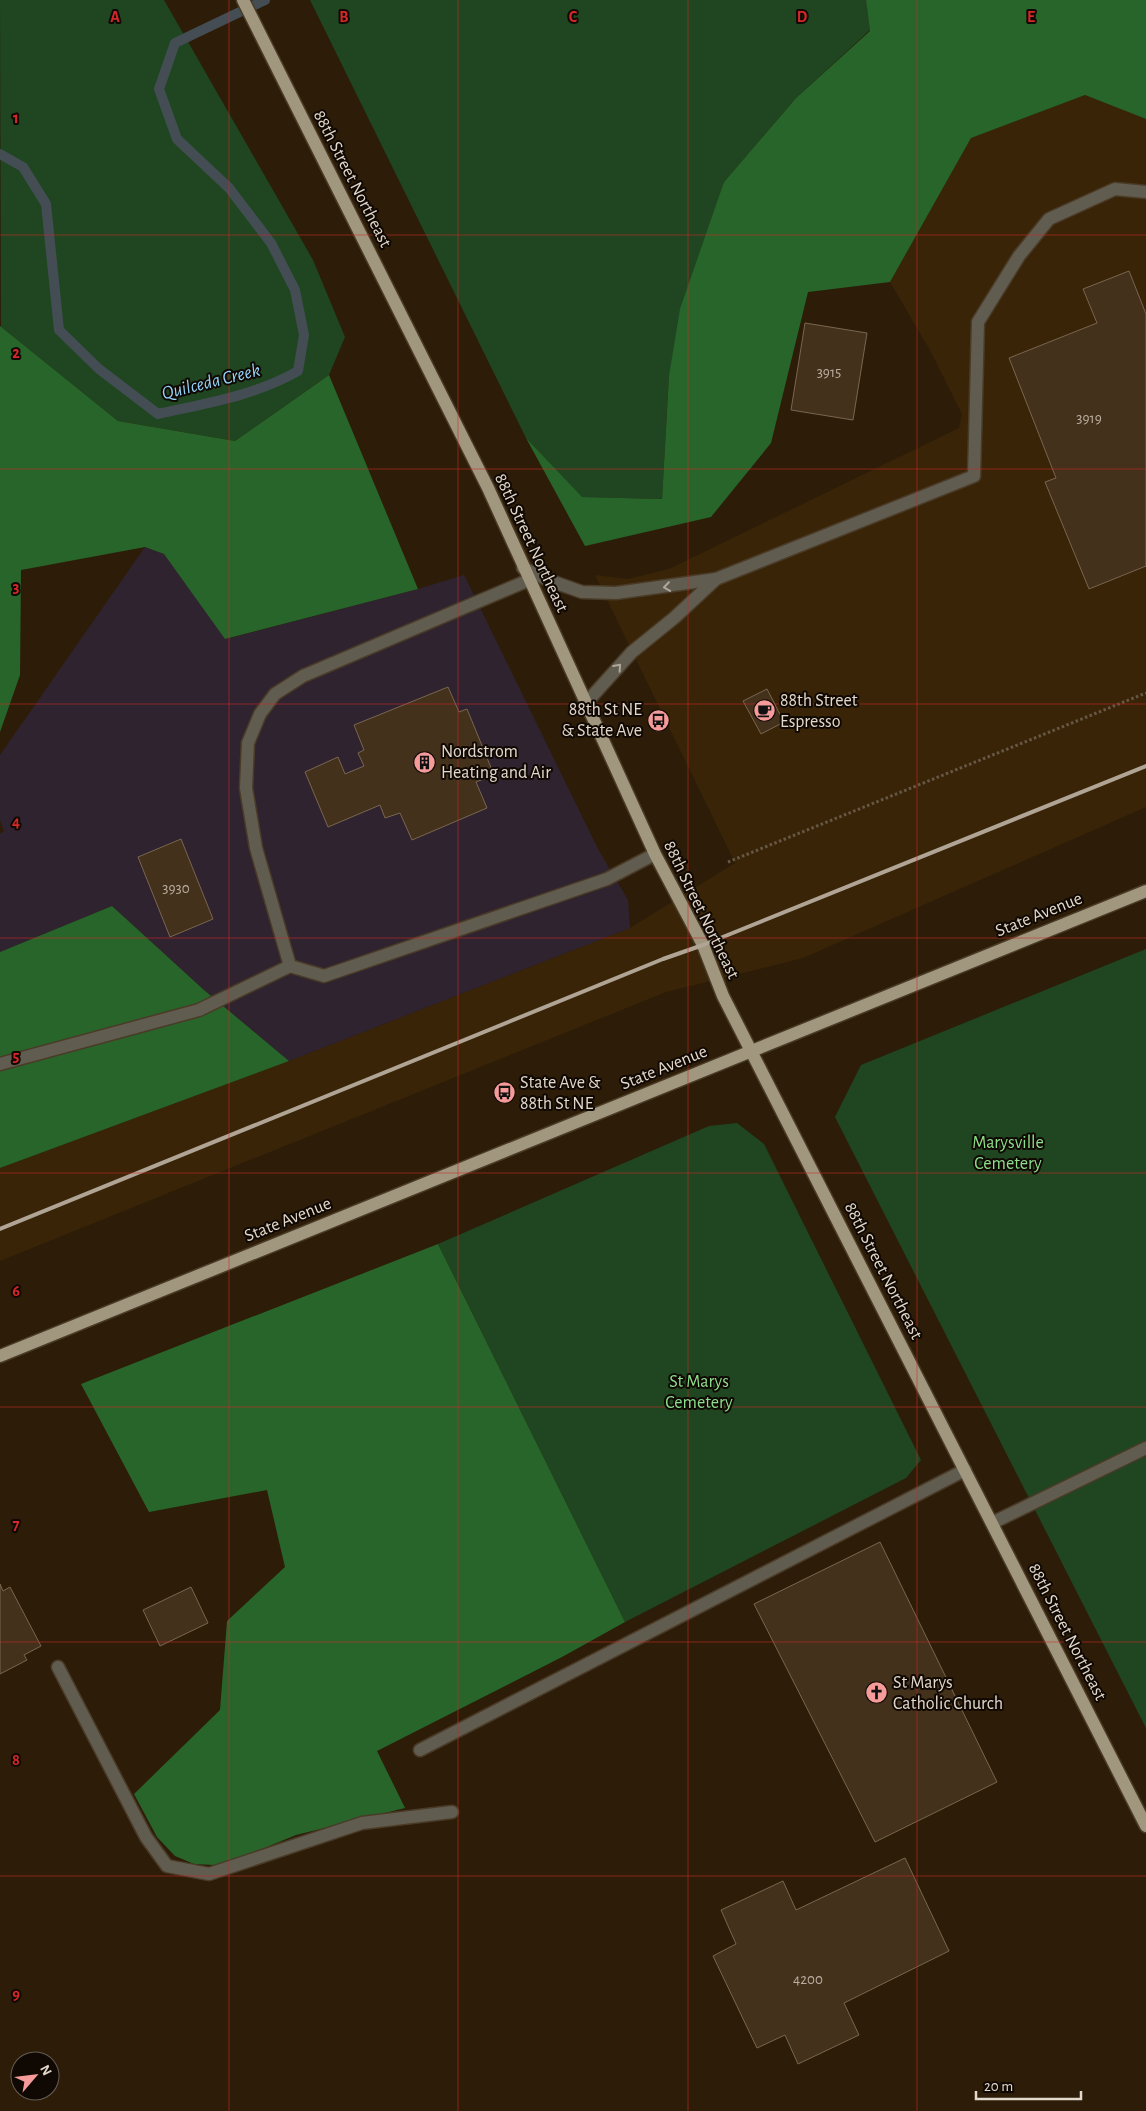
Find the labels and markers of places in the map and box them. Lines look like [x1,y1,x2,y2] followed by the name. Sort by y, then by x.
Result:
[780,692,858,731] place label: 88th Street Espresso
[752,699,776,723] cafe icon: 88th Street Espresso
[562,701,642,740] place label: 88th St NE & State Ave
[646,708,670,732] bus stop icon: 88th St NE & State Ave
[441,743,551,782] place label: Nordstrom Heating and Air
[413,750,437,774] building icon: Nordstrom Heating and Air
[520,1074,601,1113] place label: State Ave & 88th St NE
[492,1081,516,1105] bus stop icon: State Ave & 88th St NE
[893,1674,1003,1713] place label: St Marys Catholic Church
[865,1681,889,1705] church icon: St Marys Catholic Church

